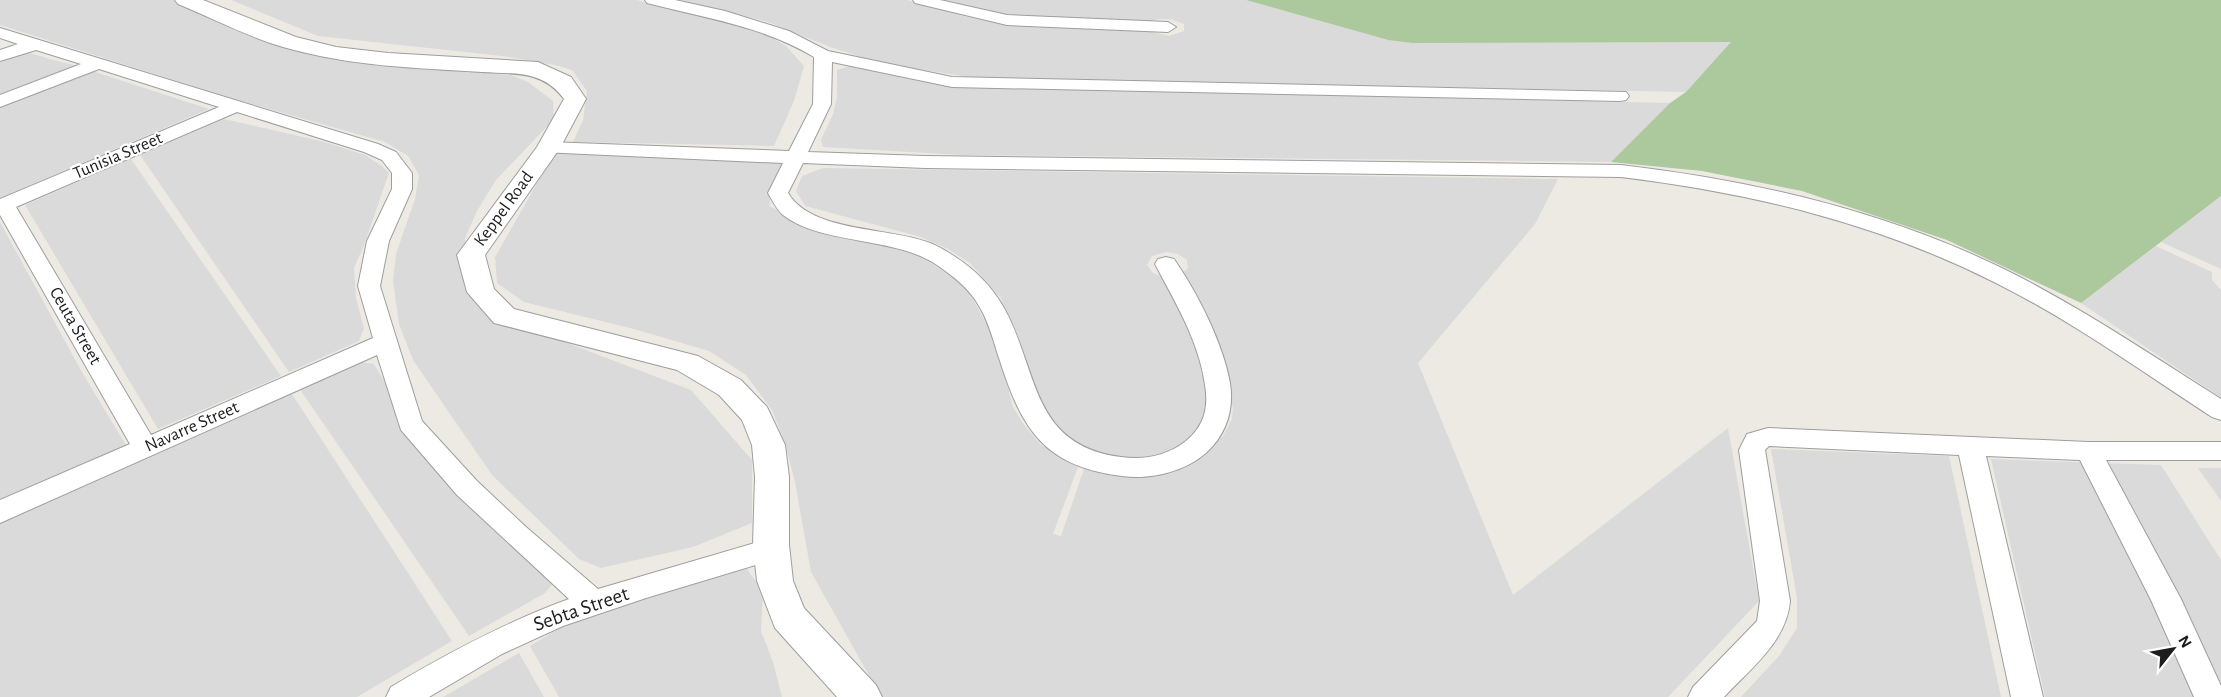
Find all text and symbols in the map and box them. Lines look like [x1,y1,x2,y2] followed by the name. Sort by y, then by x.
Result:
[71,129,165,183] street label: Tunisia Street
[471,168,537,250] street label: Keppel Road
[46,284,104,368] street label: Ceuta Street
[142,398,242,456] street label: Navarre Street
[531,583,632,635] street label: Sebta Street
[2143,619,2203,679] north arrow
[2175,633,2195,651] text: N

